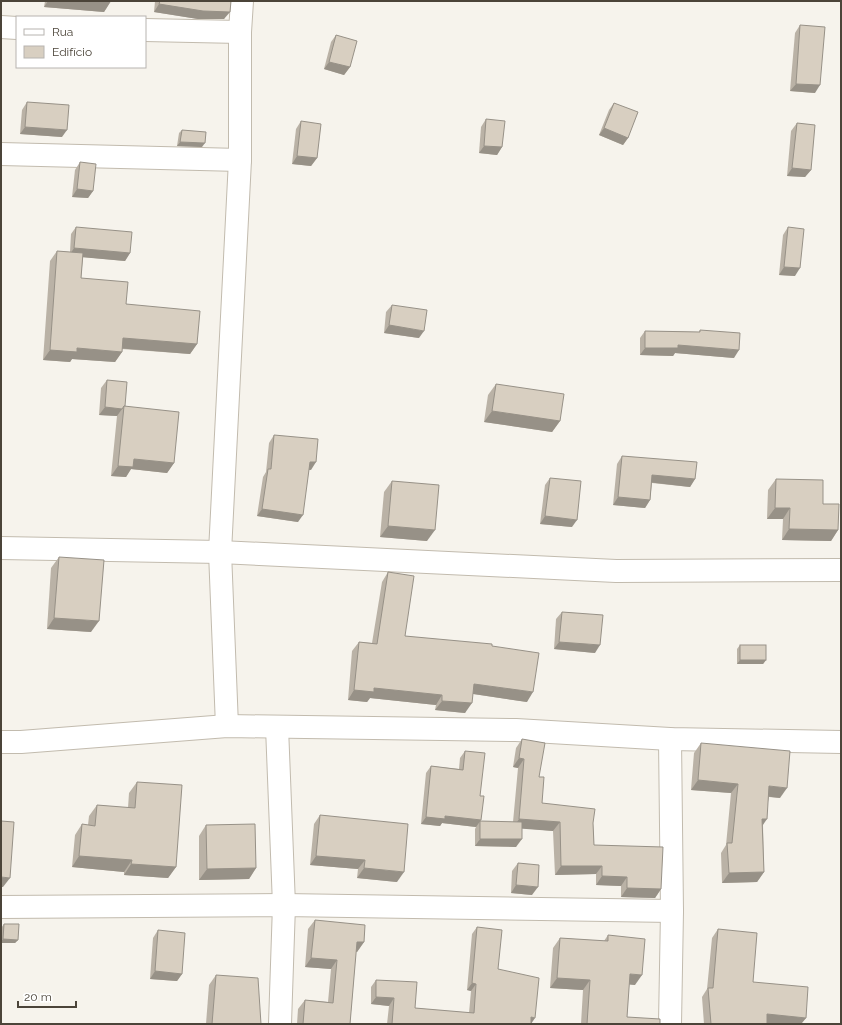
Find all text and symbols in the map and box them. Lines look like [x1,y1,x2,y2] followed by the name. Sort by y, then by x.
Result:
[16,16,146,68] legend
[52,25,73,39] text: Rua
[52,45,92,59] text: Edifício
[18,983,76,1009] scale bar
[24,990,52,1004] text: 20 m

